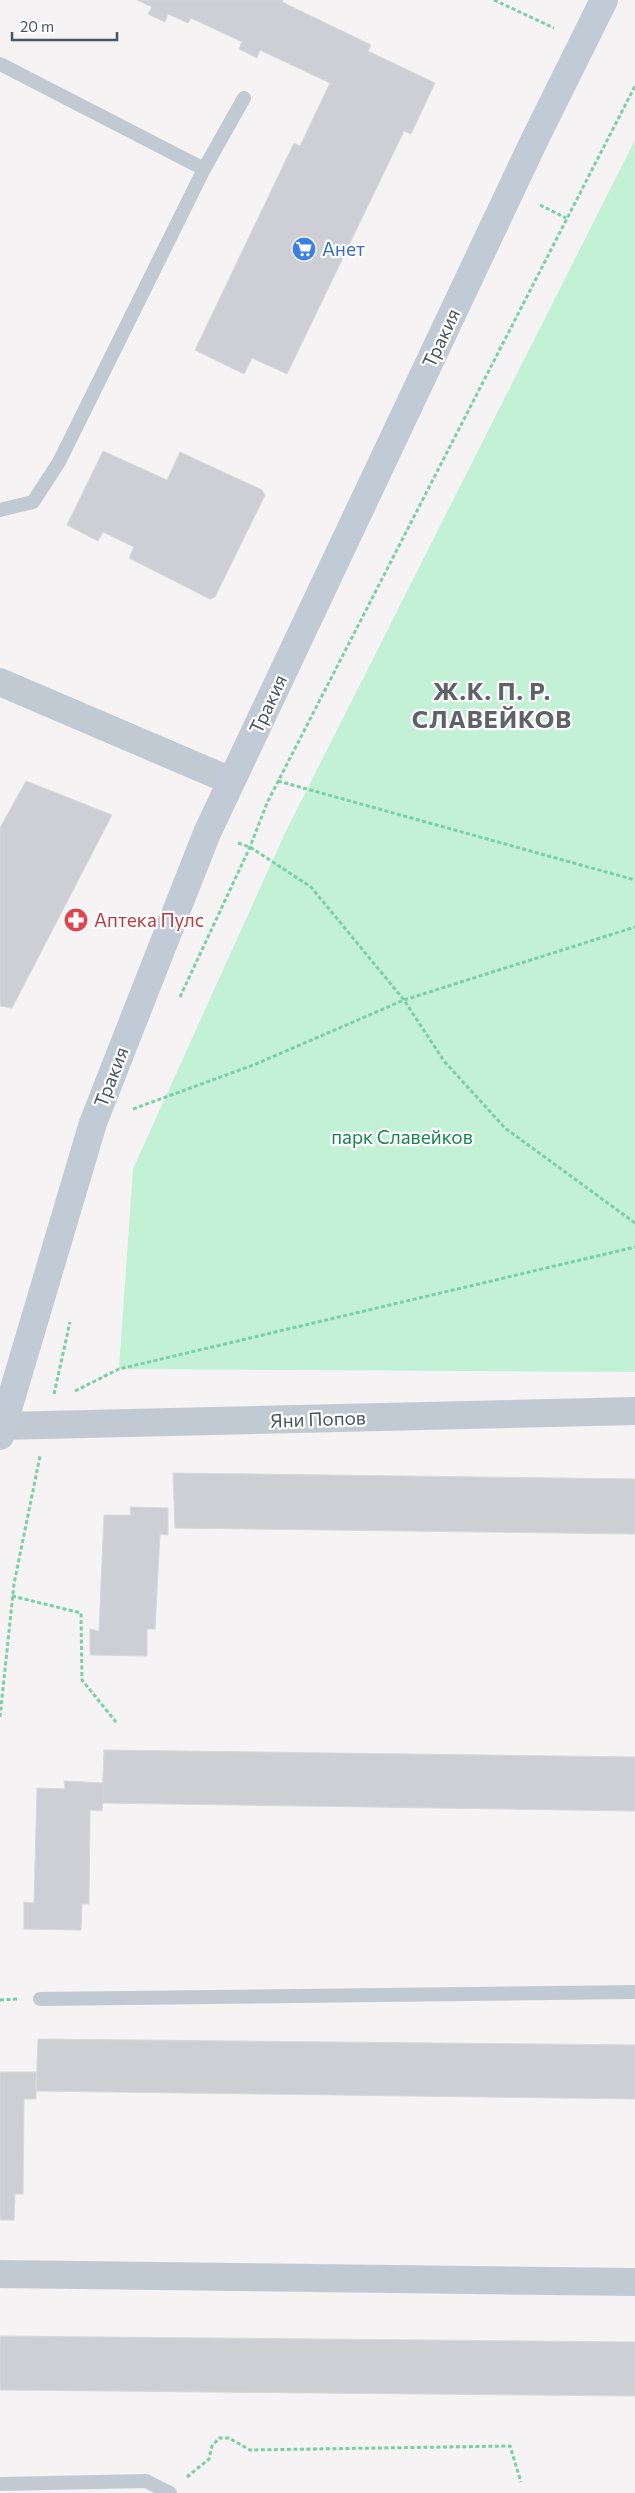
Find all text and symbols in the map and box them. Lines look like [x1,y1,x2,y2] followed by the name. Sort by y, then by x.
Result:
[12,10,118,42] scale bar
[20,17,54,35] text: 20 m
[291,236,317,262] supermarket icon: Анет
[322,237,365,260] place label: Анет
[417,305,464,371] street label: Тракия
[244,671,291,737] street label: Тракия
[412,676,572,733] district label: Ж.К. П. Р. СЛАВЕЙКОВ
[63,907,89,933] pharmacy icon: Аптека Пулс
[94,908,204,931] place label: Аптека Пулс
[89,1043,132,1110] street label: Тракия
[331,1125,473,1148] park label: парк Славейков
[270,1405,366,1432] street label: Яни Попов

